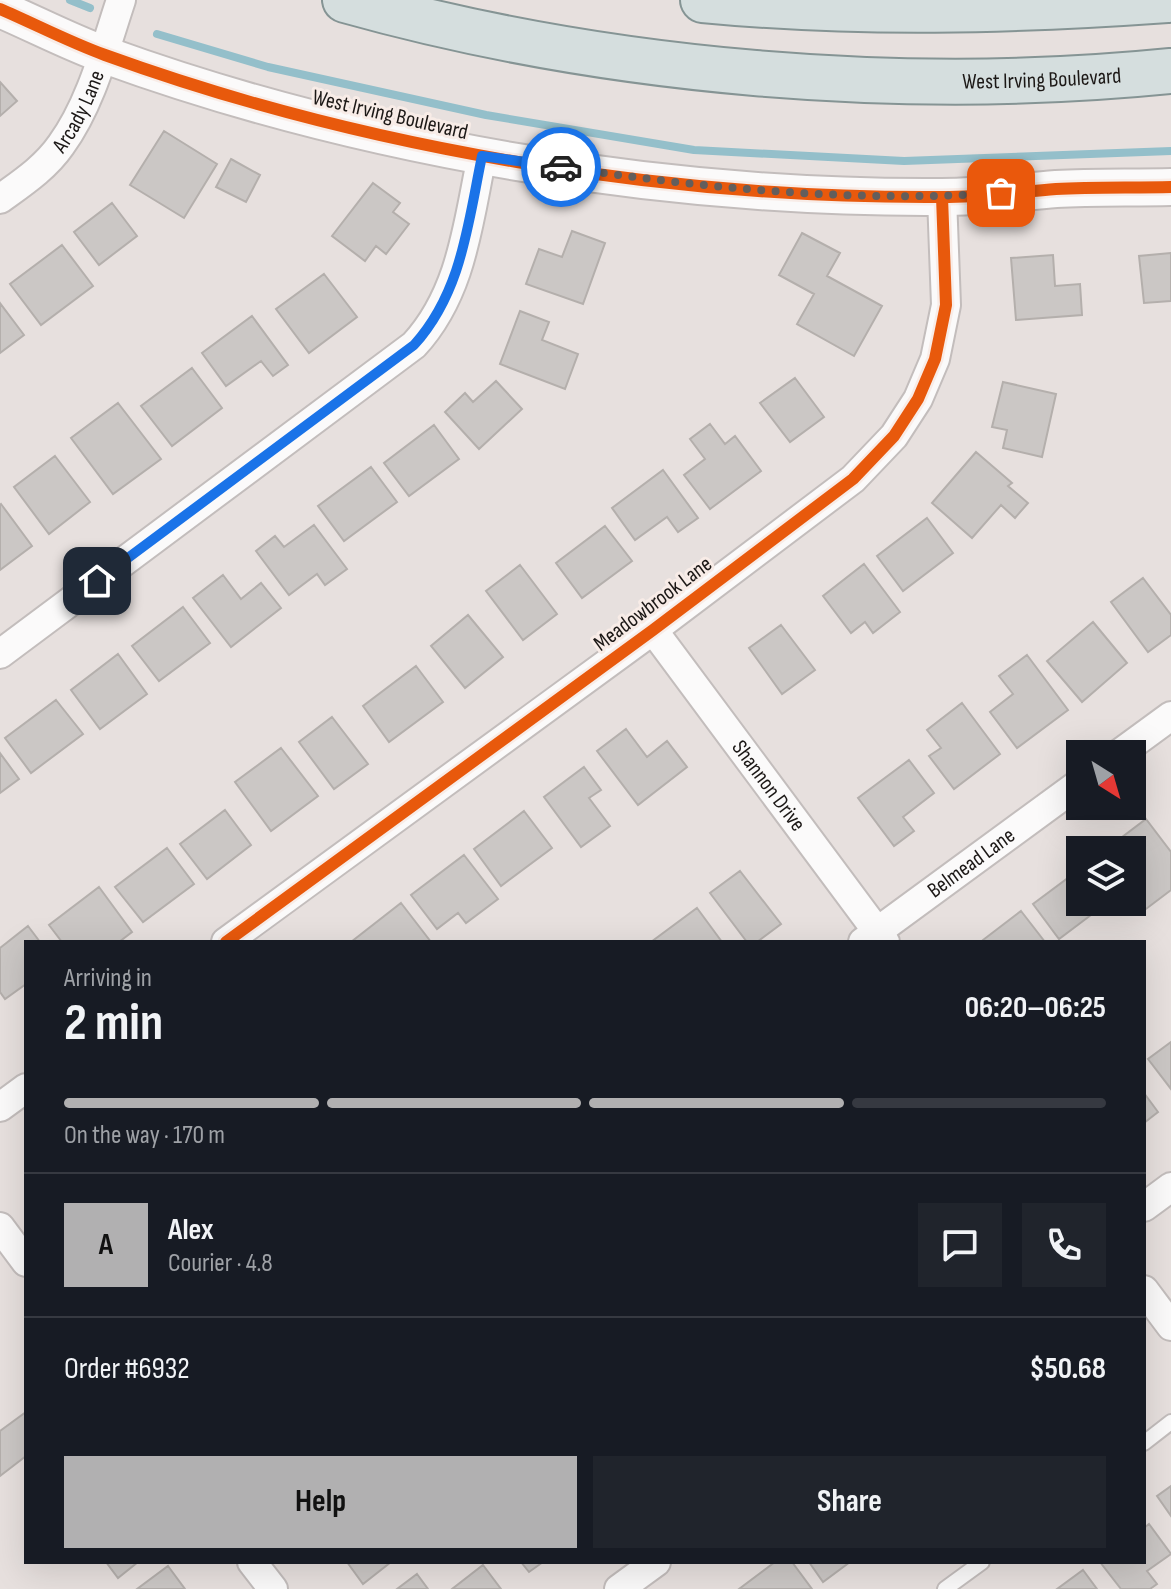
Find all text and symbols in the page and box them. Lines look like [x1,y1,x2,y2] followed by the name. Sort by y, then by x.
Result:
[962,62,1122,95] street label: West Irving Boulevard
[46,67,110,159] street label: Arcady Lane
[310,84,470,146] street label: West Irving Boulevard
[521,127,601,207] courier
[539,145,583,189] icon: car
[967,159,1035,227] pin
[979,171,1023,215] icon: bag
[63,547,131,615] pin
[589,551,717,657] street label: Meadowbrook Lane
[75,559,119,603] icon: home
[726,735,811,837] street label: Shannon Drive
[1066,740,1146,820] north arrow
[1066,740,1146,916] map controls
[922,822,1020,904] street label: Belmead Lane
[1066,836,1146,916] button: layers
[64,963,152,994] text: Arriving in
[965,990,1106,1026] text: 06:20–06:25
[64,992,163,1055] text: 2 min
[64,1120,225,1151] text: On the way · 170 m
[918,1203,1002,1287] button: chat
[1022,1203,1106,1287] button: phone
[168,1212,214,1248] text: Alex
[99,1227,113,1263] text: A
[168,1248,273,1279] text: Courier · 4.8
[64,1351,190,1387] text: Order #6932
[1029,1351,1106,1387] text: $50.68
[64,1456,577,1548] button: Help
[593,1456,1106,1548] button: Share

